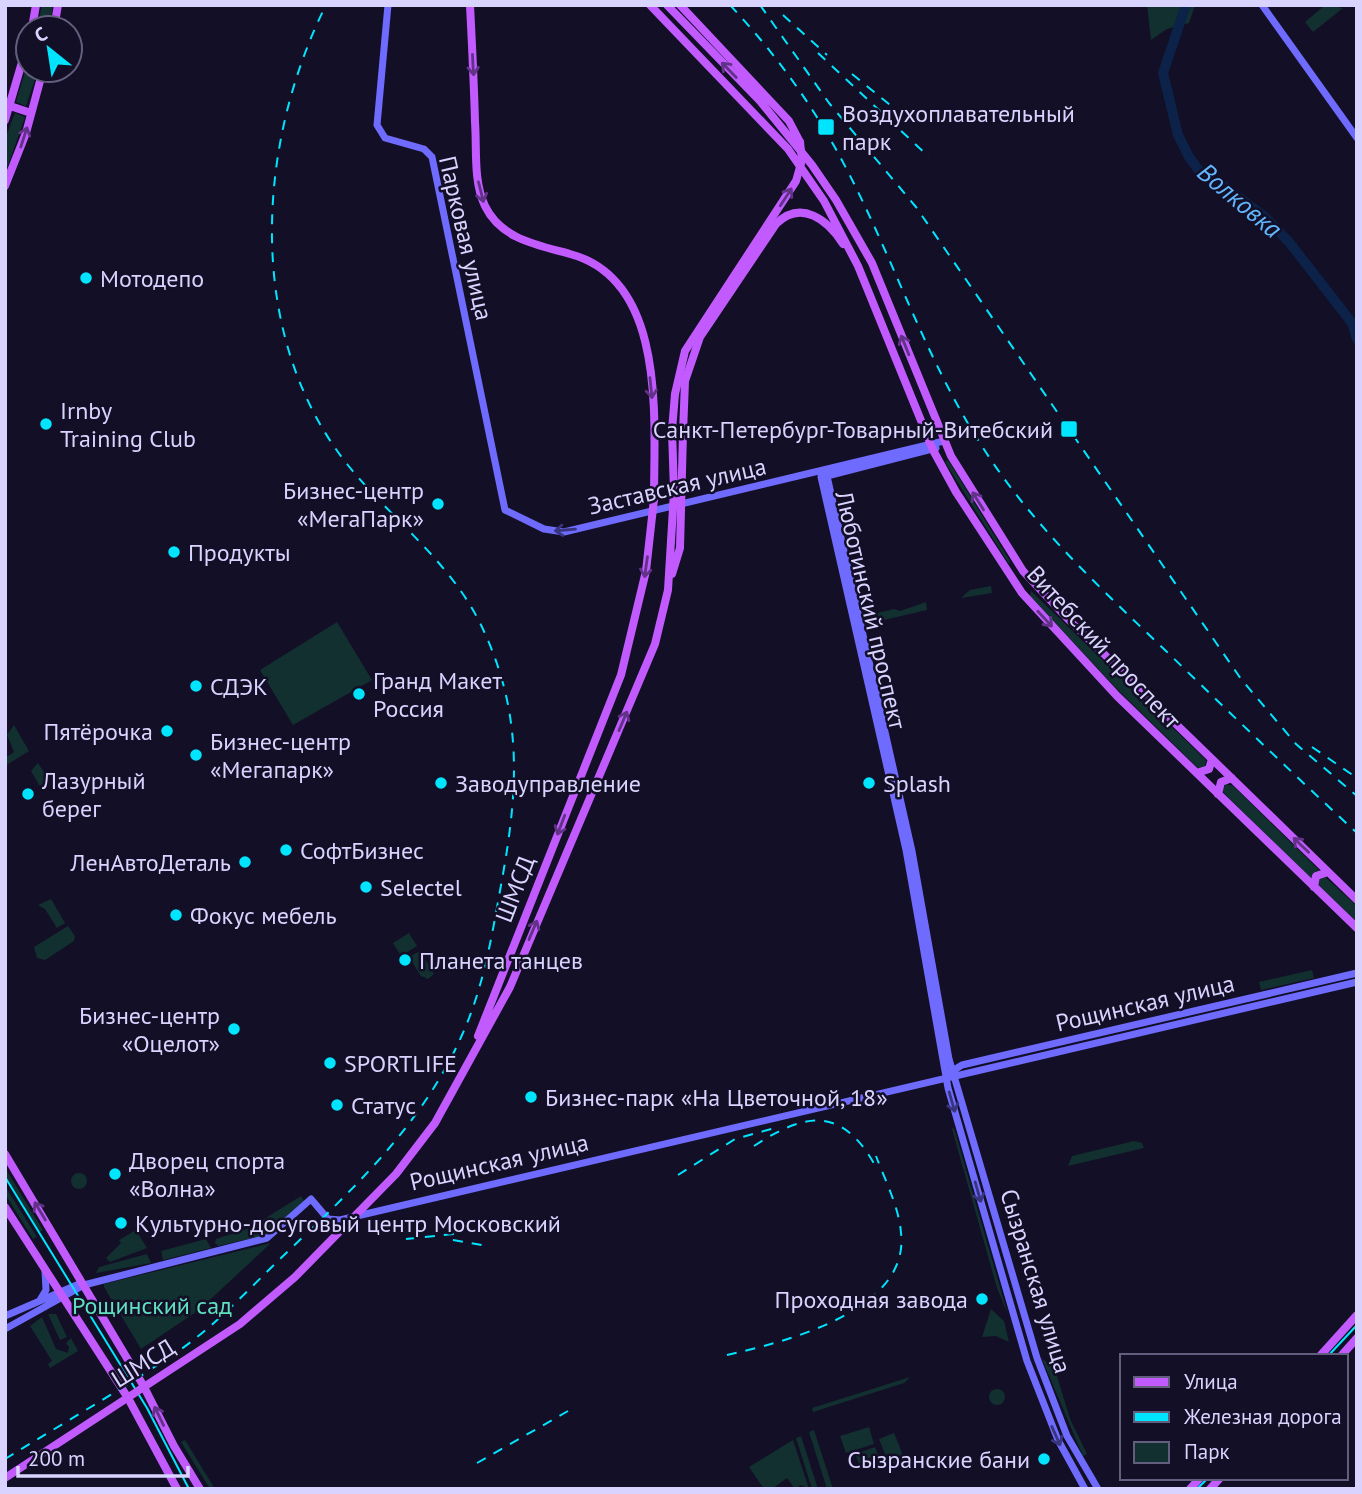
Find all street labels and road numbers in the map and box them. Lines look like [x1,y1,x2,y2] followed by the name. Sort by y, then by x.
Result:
[432,153,500,323] street label: Парковая улица
[585,450,769,522] street label: Заставская улица
[828,487,914,733] street label: Люботинский проспект
[1020,559,1188,735] street label: Витебский проспект
[488,851,542,927] street label: ШМСД
[1053,967,1237,1039] street label: Рощинская улица
[407,1126,591,1198] street label: Рощинская улица
[993,1185,1079,1377] street label: Сызранская улица
[105,1332,181,1394] street label: ШМСД

